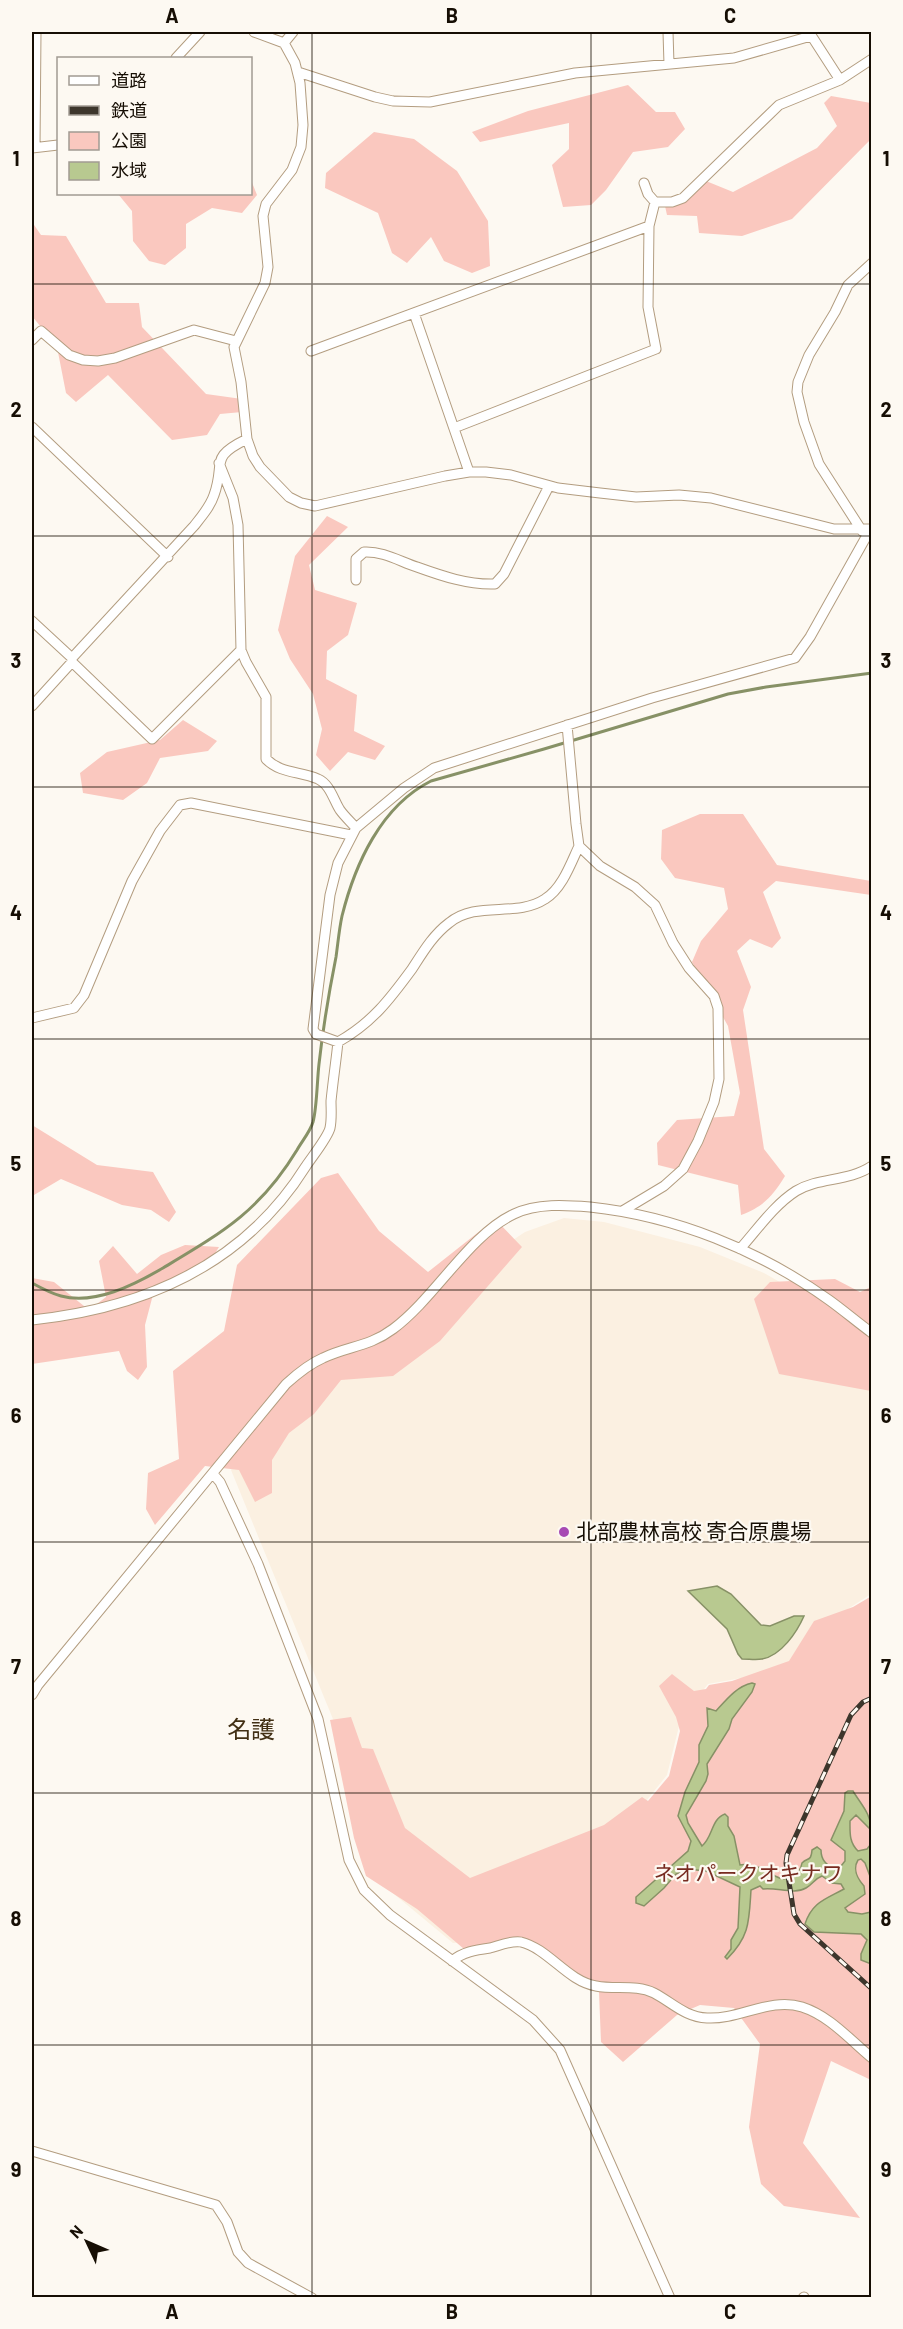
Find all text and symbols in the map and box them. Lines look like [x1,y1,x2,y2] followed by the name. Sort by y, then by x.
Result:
[165,3,179,27] text: A
[446,3,458,27] text: B
[724,3,736,27] text: C
[57,57,252,195] legend
[111,69,147,91] text: 道路
[111,99,147,121] text: 鉄道
[111,129,147,151] text: 公園
[12,146,20,170] text: 1
[882,146,890,170] text: 1
[111,159,147,181] text: 水域
[10,397,22,421] text: 2
[880,397,892,421] text: 2
[11,648,21,672] text: 3
[881,648,891,672] text: 3
[10,900,22,924] text: 4
[880,900,892,924] text: 4
[11,1151,22,1175] text: 5
[881,1151,892,1175] text: 5
[11,1403,22,1427] text: 6
[881,1403,892,1427] text: 6
[576,1518,811,1543] place label: 北部農林高校 寄合原農場
[557,1525,571,1539] marker: 北部農林高校 寄合原農場
[11,1654,21,1678] text: 7
[881,1654,891,1678] text: 7
[227,1714,275,1743] district label: 名護
[654,1860,843,1885] park label: ネオパークオキナワ
[11,1906,22,1930] text: 8
[881,1906,892,1930] text: 8
[11,2157,21,2181] text: 9
[881,2157,891,2181] text: 9
[57,2212,117,2272] north arrow
[65,2221,86,2242] text: N
[165,2299,179,2323] text: A
[446,2299,458,2323] text: B
[724,2299,736,2323] text: C

